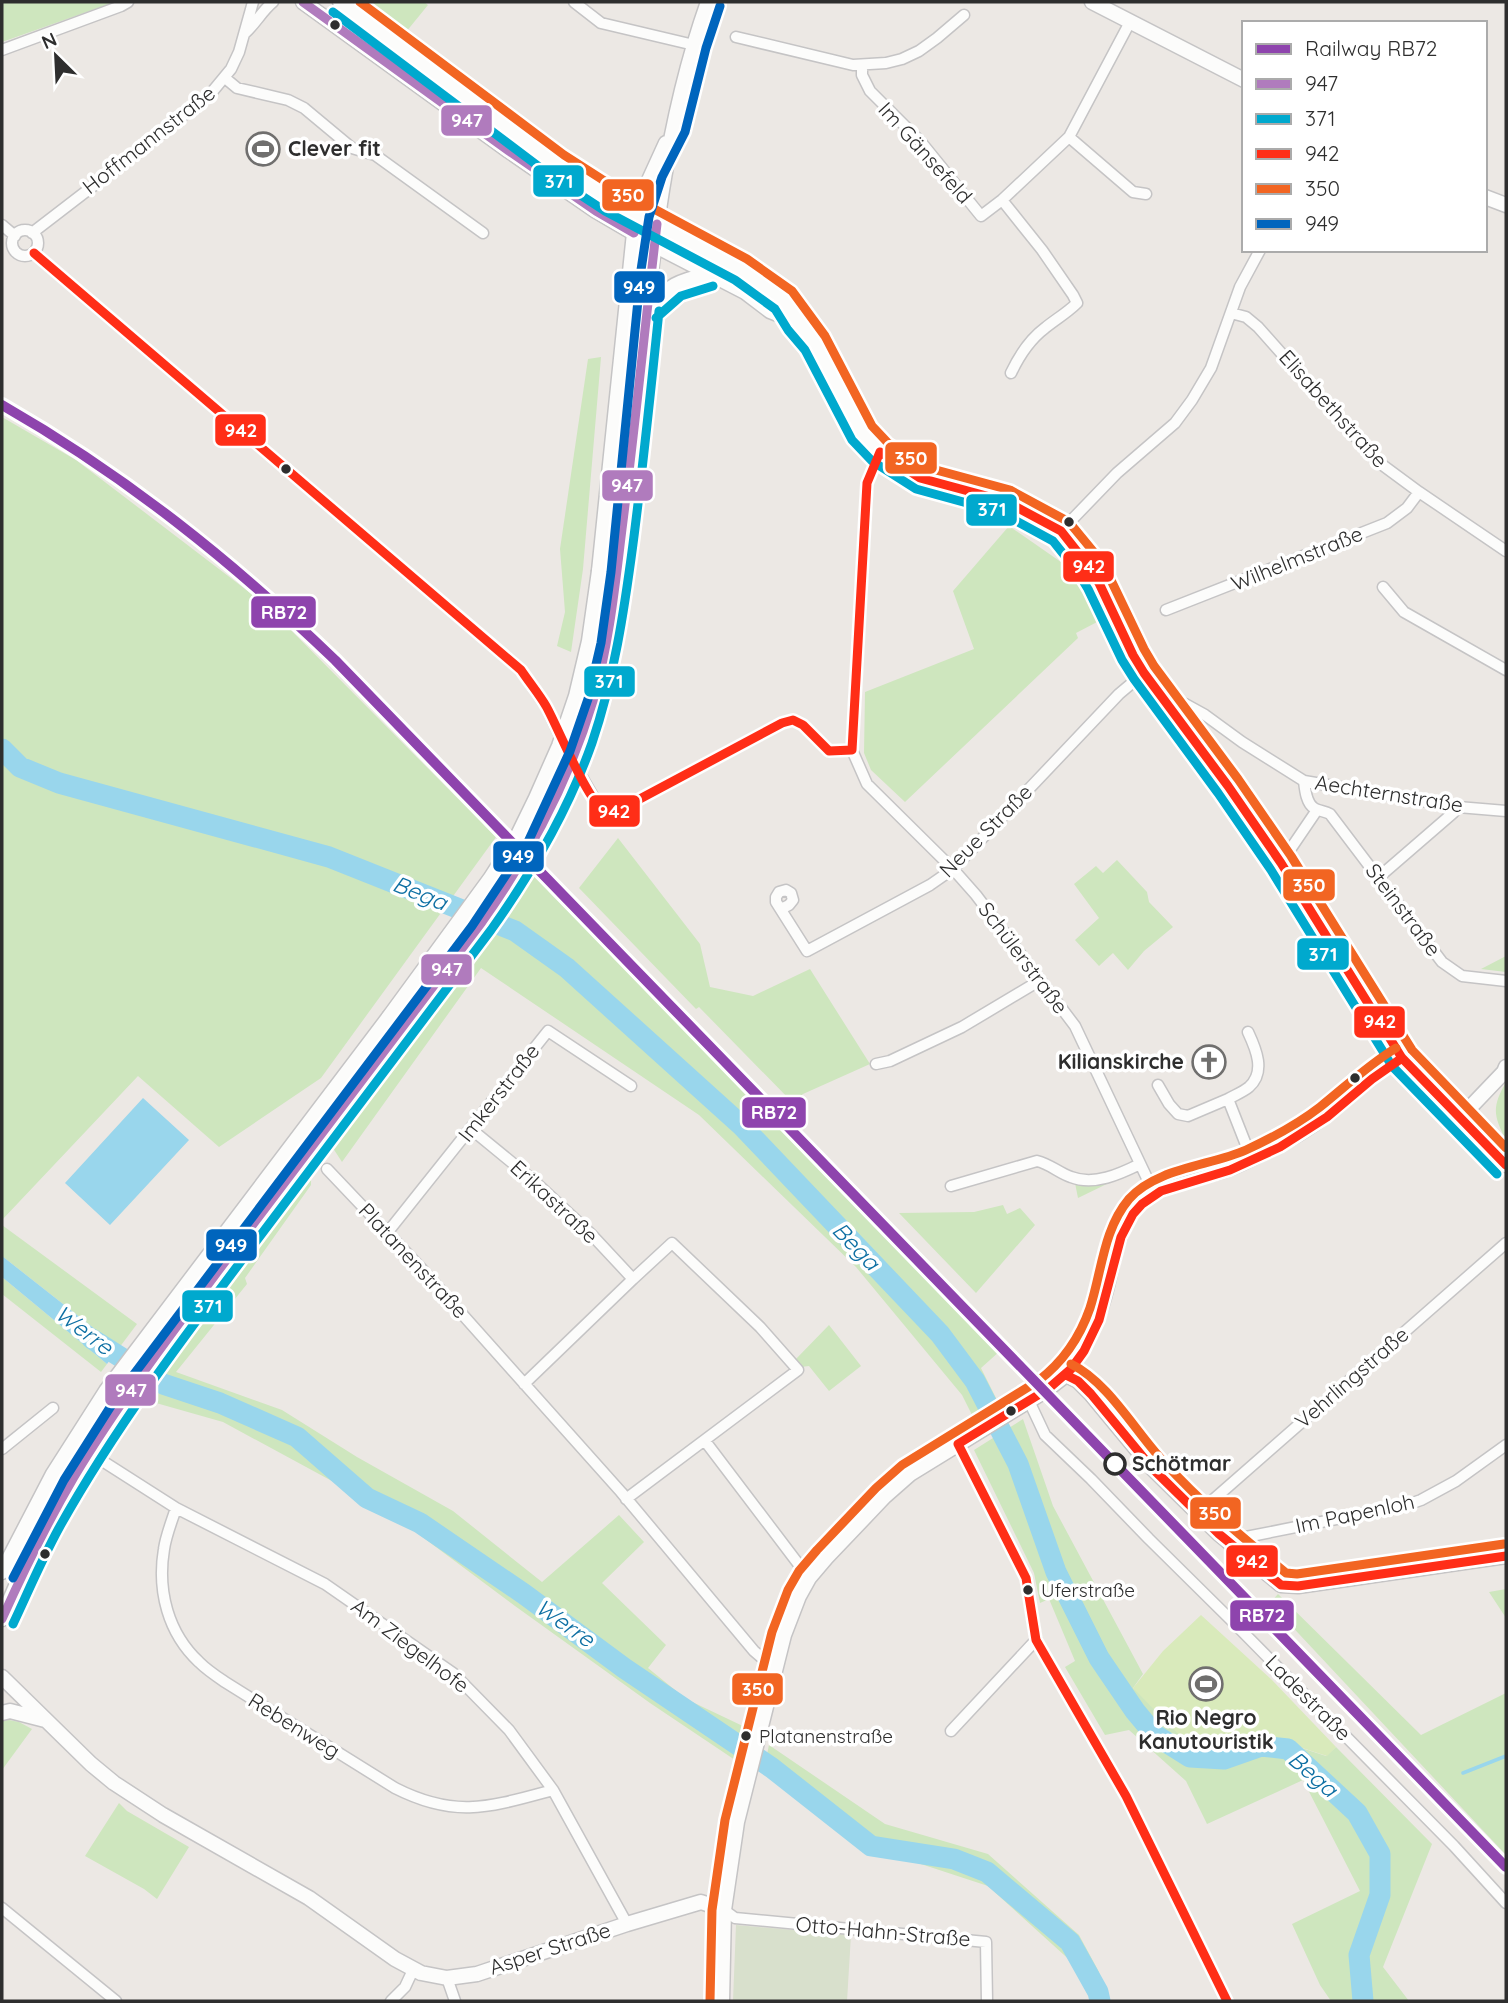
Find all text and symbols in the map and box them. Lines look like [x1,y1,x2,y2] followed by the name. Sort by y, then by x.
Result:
[328,18,342,32] unlabelled marker
[21,21,91,91] north arrow
[1242,21,1487,252] legend
[38,27,60,54] text: N
[1305,35,1437,61] text: Railway RB72
[1305,70,1338,96] text: 947
[77,79,220,199] street label: Hoffmannstraße
[873,96,978,208] street label: Im Gänsefeld
[440,104,493,137] line badge: 947
[1305,105,1336,131] text: 371
[451,108,483,132] text: 947
[244,130,282,168] sports icon: Clever fit
[288,135,381,161] place label: Clever fit
[1305,140,1339,166] text: 942
[532,164,585,198] line badge: 371
[545,169,573,193] text: 371
[1305,175,1340,201] text: 350
[601,178,655,212] line badge: 350
[612,183,644,207] text: 350
[1305,210,1339,236] text: 949
[613,270,666,304] line badge: 949
[623,275,655,299] text: 949
[1274,344,1394,473] street label: Elisabethstraße
[214,413,267,447] line badge: 942
[225,418,257,442] text: 942
[884,441,938,475] line badge: 350
[895,446,927,470] text: 350
[279,462,293,476] unlabelled marker
[601,469,654,502] line badge: 947
[611,473,643,497] text: 947
[965,493,1018,527] line badge: 371
[978,497,1006,521] text: 371
[1062,515,1076,529] unlabelled marker
[1227,520,1366,596] street label: Wilhelmstraße
[1062,550,1115,583] line badge: 942
[1073,554,1105,578] text: 942
[250,595,317,629] line badge: RB72
[261,600,307,624] text: RB72
[583,665,636,698] line badge: 371
[595,669,623,693] text: 371
[1313,768,1465,818] street label: Aechternstraße
[933,778,1037,882] street label: Neue Straße
[588,794,641,828] line badge: 942
[598,799,630,823] text: 942
[492,840,545,873] line badge: 949
[502,844,534,868] text: 949
[1360,858,1447,961] street label: Steinstraße
[1282,868,1336,902] line badge: 350
[389,869,453,917] water label: Bega
[1293,873,1325,897] text: 350
[973,896,1074,1018] street label: Schülerstraße
[1296,937,1350,971] line badge: 371
[1309,942,1337,966] text: 371
[420,953,473,986] line badge: 947
[431,957,463,981] text: 947
[1353,1005,1406,1039] line badge: 942
[1364,1009,1396,1033] text: 942
[452,1038,545,1147] street label: Imkerstraße
[1190,1043,1228,1081] church icon: Kilianskirche
[1058,1048,1184,1074] place label: Kilianskirche
[1348,1071,1362,1085] unlabelled marker
[741,1096,807,1129] line badge: RB72
[751,1100,797,1124] text: RB72
[505,1154,604,1248] street label: Erikastraße
[354,1197,474,1323] street label: Platanenstraße
[826,1215,887,1277] water label: Bega
[205,1228,258,1262] line badge: 949
[215,1233,247,1257] text: 949
[181,1289,234,1323] line badge: 371
[194,1294,222,1318] text: 371
[50,1298,120,1361] water label: Werre
[1289,1321,1413,1434] street label: Vehrlingstraße
[104,1373,157,1407] line badge: 947
[115,1378,147,1402] text: 947
[1004,1404,1018,1418] unlabelled marker
[1132,1450,1231,1476] place label: Schötmar
[1104,1453,1126,1475] marker: Schötmar
[1293,1488,1417,1538] street label: Im Papenloh
[1189,1496,1242,1530] line badge: 350
[1199,1501,1231,1525] text: 350
[1225,1544,1279,1578] line badge: 942
[38,1547,52,1561] unlabelled marker
[1236,1549,1268,1573] text: 942
[1041,1578,1135,1602] place label: Uferstraße
[1021,1583,1035,1597] marker: Uferstraße
[347,1592,475,1698] street label: Am Ziegelhofe
[530,1592,601,1654] water label: Werre
[1229,1599,1295,1632] line badge: RB72
[1239,1603,1285,1627] text: RB72
[1260,1649,1357,1746] street label: Ladestraße
[1187,1665,1225,1703] sports icon: Rio Negro Kanutouristik
[731,1672,784,1706] line badge: 350
[742,1677,774,1701] text: 350
[244,1687,345,1764] street label: Rebenweg
[1138,1704,1274,1754] place label: Rio Negro Kanutouristik
[759,1724,893,1748] place label: Platanenstraße
[739,1729,753,1743] marker: Platanenstraße
[1283,1744,1345,1804] water label: Bega
[795,1910,972,1952] street label: Otto-Hahn-Straße
[486,1916,614,1980] street label: Asper Straße

